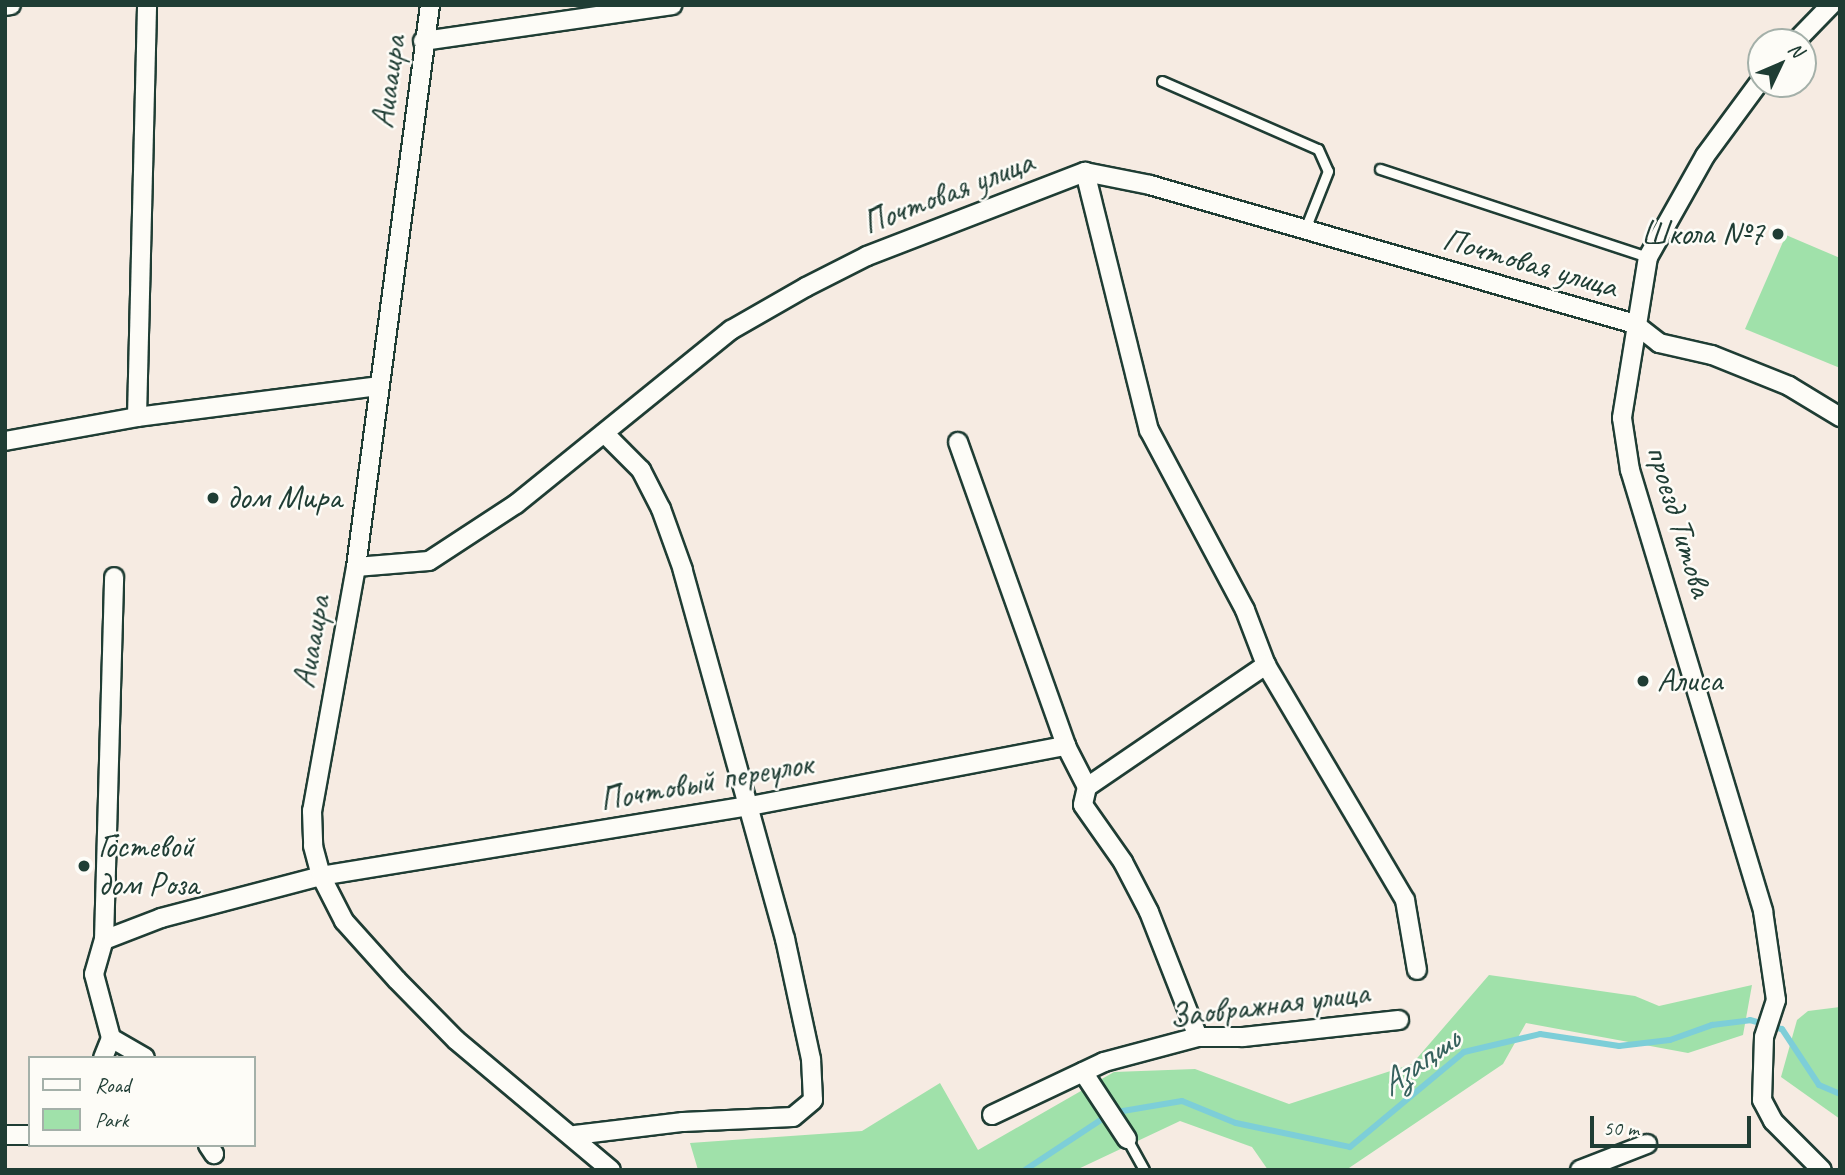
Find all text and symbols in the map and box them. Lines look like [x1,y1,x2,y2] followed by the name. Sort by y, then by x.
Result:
[1747,28,1817,98] north arrow
[363,33,415,131] street label: Аиааира
[1783,37,1808,62] text: N
[856,142,1040,244] street label: Почтовая улица
[1641,214,1764,254] place label: Школа №7
[1437,219,1623,307] street label: Почтовая улица
[1770,226,1786,242] marker: Школа №7
[1638,442,1720,600] street label: проезд Титова
[227,478,339,518] place label: дом Мира
[205,490,221,506] marker: дом Мира
[284,593,340,691] street label: Аиааира
[1657,661,1722,701] place label: Алиса
[1635,673,1651,689] marker: Алиса
[597,744,815,820] street label: Почтовый переулок
[98,827,197,905] place label: Гостевой дом Роза
[76,858,92,874] marker: Гостевой дом Роза
[1165,973,1373,1037] street label: Заовражная улица
[1371,1019,1467,1105] water label: Аӡаԥшь
[28,1056,256,1147] legend
[95,1072,130,1098] text: Road
[1593,1102,1754,1146] scale bar
[95,1107,128,1133] text: Park
[1603,1115,1639,1141] text: 50 m

